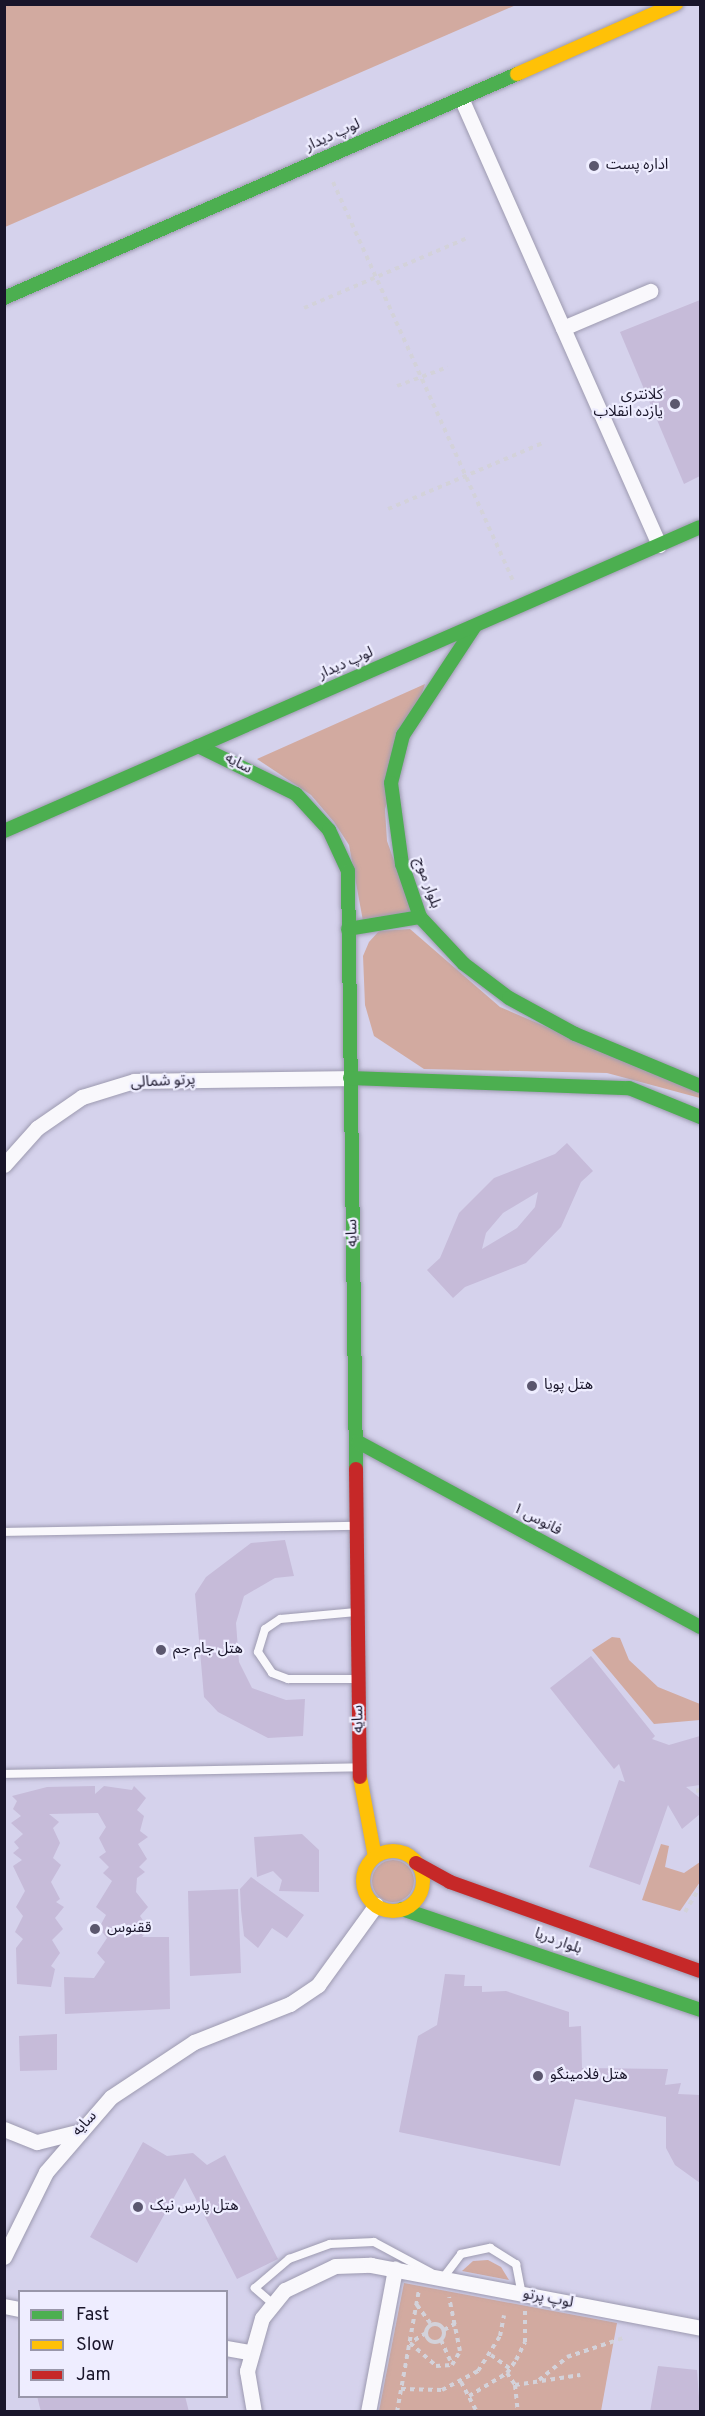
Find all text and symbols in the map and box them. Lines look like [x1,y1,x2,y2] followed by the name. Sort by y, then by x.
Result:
[303,116,363,156] street label: لوپ دیدار
[606,157,668,175] place label: اداره پست
[587,159,601,173] marker: اداره پست
[593,386,663,421] place label: کلانتری یازده انقلاب
[668,397,682,411] marker: کلانتری یازده انقلاب
[316,644,376,684] street label: لوپ دیدار
[221,750,255,778] street label: سایه
[410,855,444,911] street label: بلوار موج
[130,1071,196,1093] street label: پرتو شمالی
[344,1219,362,1247] street label: سایه
[544,1377,593,1395] place label: هتل پویا
[525,1379,539,1393] marker: هتل پویا
[510,1500,564,1540] street label: فانوس ۱
[173,1641,243,1659] place label: هتل جام جم
[154,1643,168,1657] marker: هتل جام جم
[350,1705,368,1733] street label: سایه
[107,1920,151,1938] place label: ققنوس
[88,1922,102,1936] marker: ققنوس
[532,1925,584,1959] street label: بلوار دریا
[550,2067,628,2085] place label: هتل فلامینگو
[531,2069,545,2083] marker: هتل فلامینگو
[69,2108,101,2140] street label: سایه
[150,2198,238,2216] place label: هتل پارس نیک
[131,2200,145,2214] marker: هتل پارس نیک
[521,2285,575,2313] street label: لوپ پرتو
[18,2290,228,2398] legend
[76,2304,109,2327] text: Fast
[76,2334,114,2357] text: Slow
[76,2364,111,2387] text: Jam

